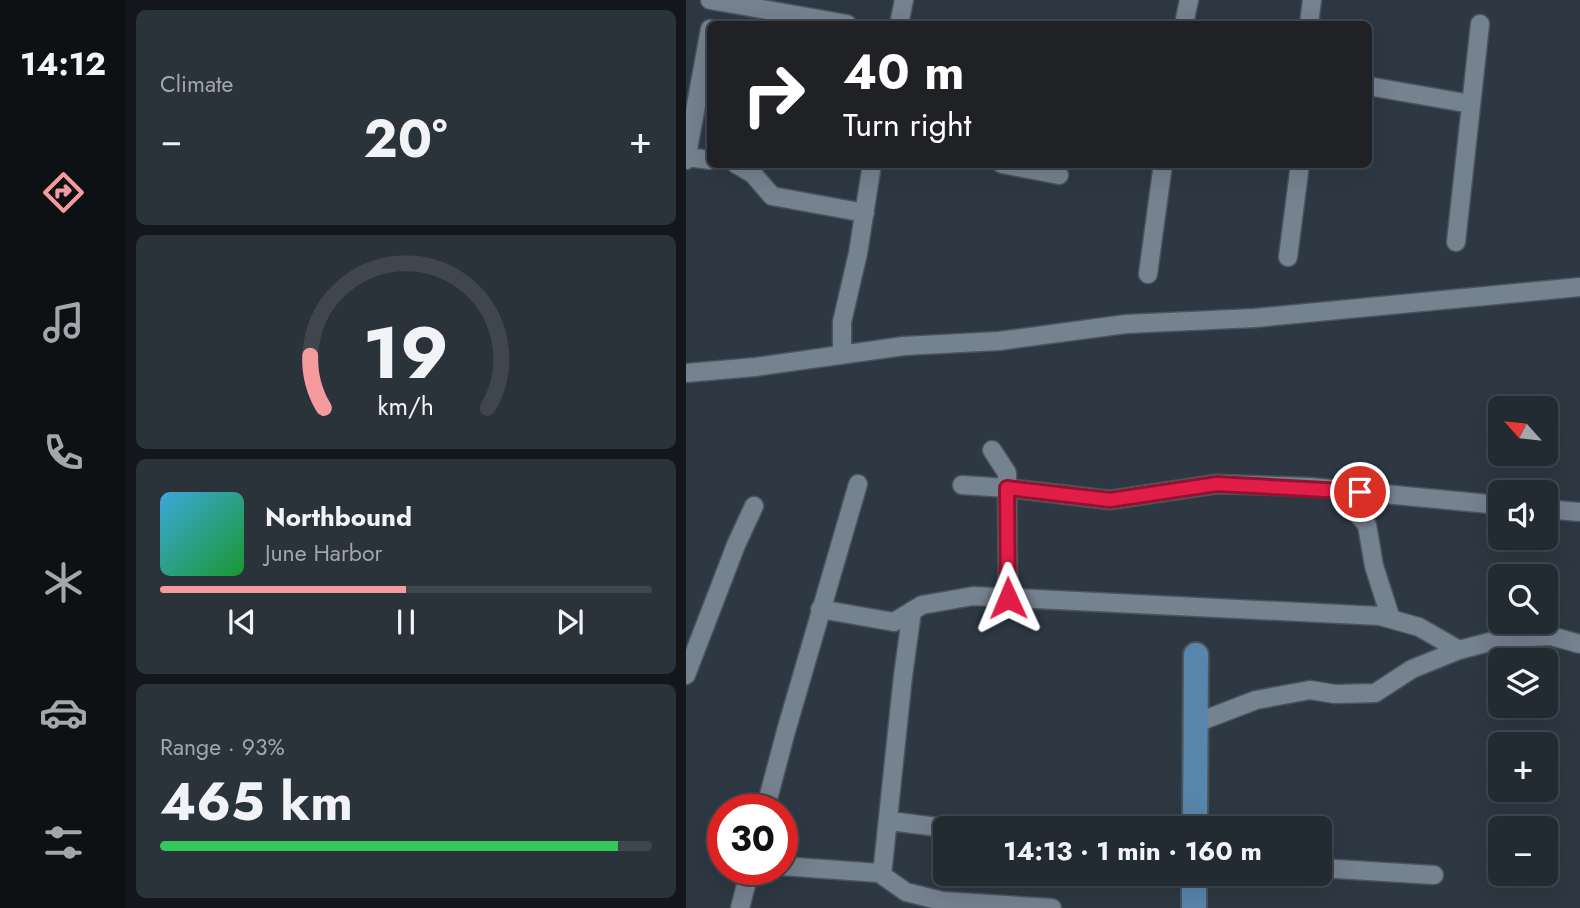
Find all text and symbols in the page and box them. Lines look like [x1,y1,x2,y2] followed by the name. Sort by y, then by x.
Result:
[843,37,965,107] text: 40 m
[20,41,106,87] text: 14:12
[728,49,819,140] icon: right
[160,67,233,101] text: Climate
[364,101,448,177] text: 20°
[843,102,972,148] text: Turn right
[160,112,182,167] text: −
[629,112,652,167] text: +
[39,168,88,217] icon: directions
[39,298,88,347] icon: music
[363,300,449,405] text: 19
[378,388,434,424] text: km/h
[1488,396,1558,466] north arrow
[1488,396,1558,886] map controls
[39,428,88,477] icon: phone
[1330,462,1390,522] pin
[1341,473,1379,511] icon: arrive
[1488,480,1558,550] button: sound
[265,498,412,536] text: Northbound
[265,536,382,570] text: June Harbor
[39,558,88,607] icon: climate
[971,561,1045,635] position arrow
[1488,564,1558,634] button: search
[223,603,261,641] icon: previous
[387,603,425,641] icon: pause
[551,603,589,641] icon: next
[1488,648,1558,718] button: layers
[39,688,88,737] icon: car
[160,730,285,764] text: Range · 93%
[1488,732,1558,802] button: +
[160,764,353,840] text: 465 km
[707,794,798,885] speed limit sign: 30
[1488,816,1558,886] button: −
[39,818,88,867] icon: filters
[1003,832,1262,870] text: 14:13 · 1 min · 160 m

